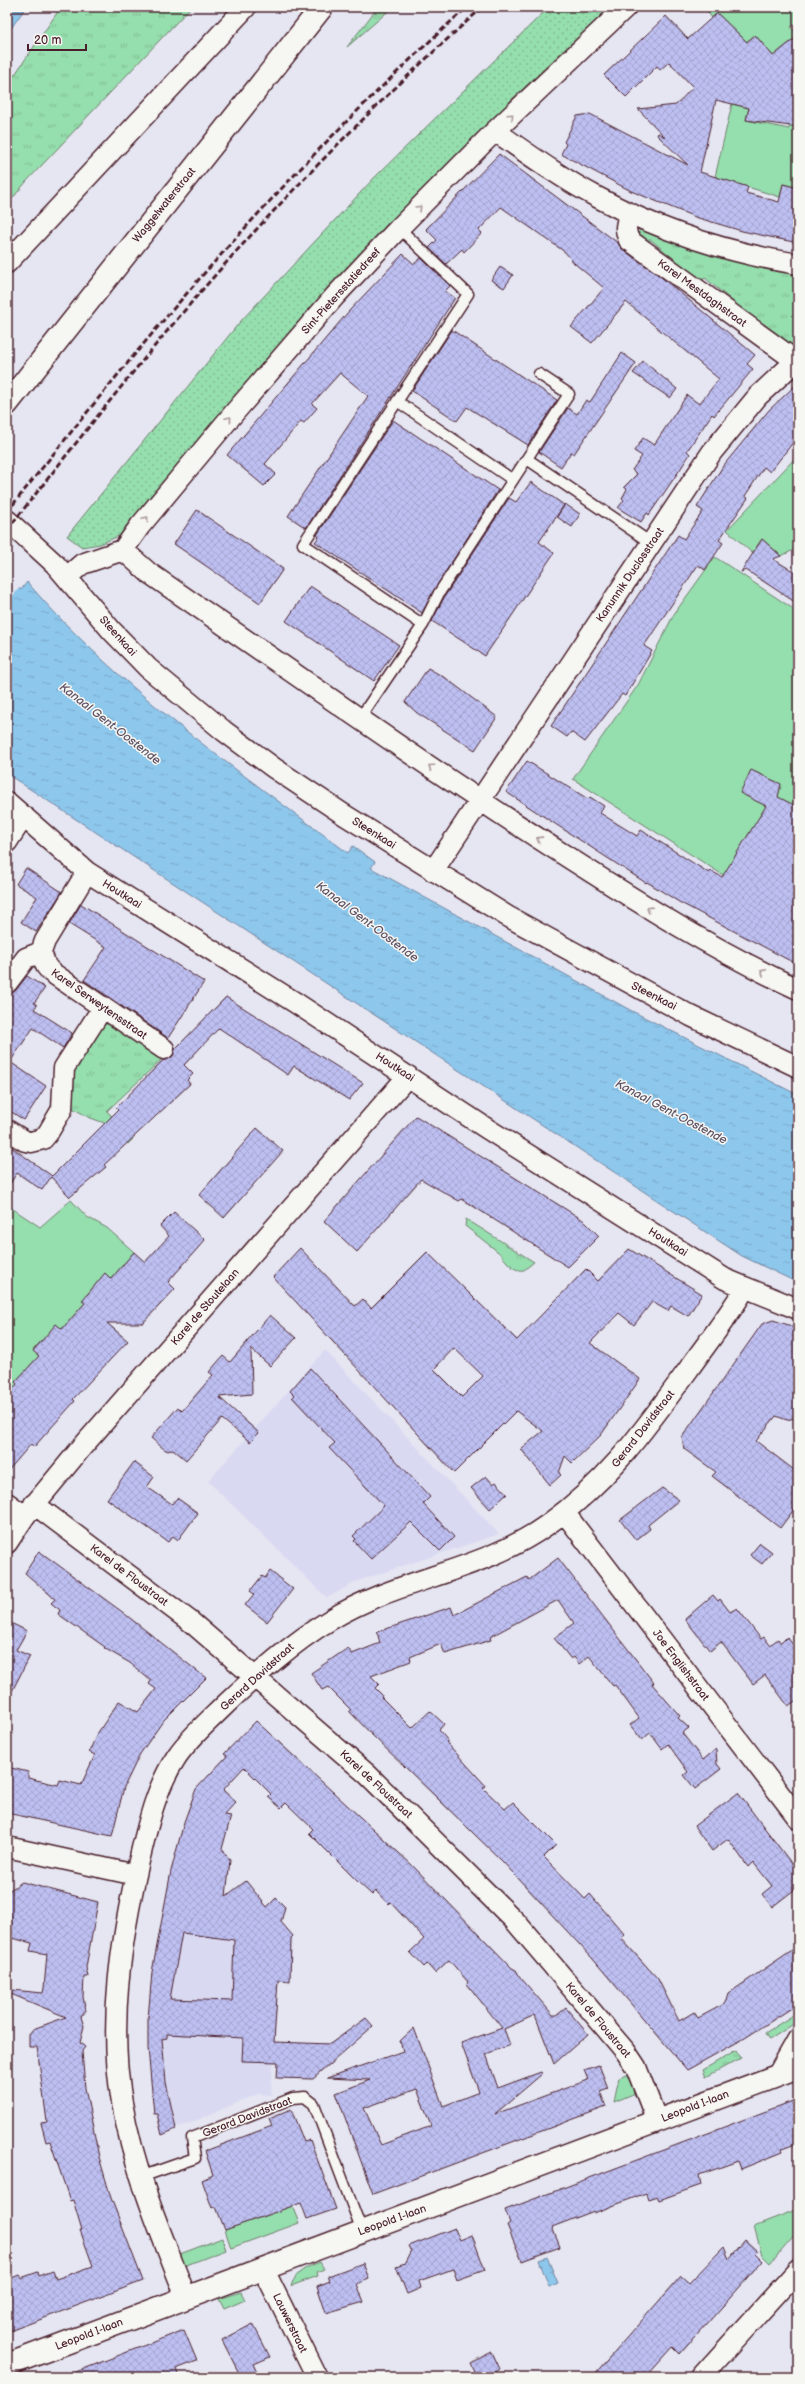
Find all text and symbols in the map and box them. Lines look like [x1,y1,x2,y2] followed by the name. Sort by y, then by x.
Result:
[28,26,86,52] scale bar
[34,33,61,48] text: 20 m
[506,114,513,121] one-way arrow
[130,164,199,245] street label: Waggelwaterstraat
[414,205,422,213] one-way arrow
[299,245,384,337] street label: Sint-Pietersstatiedreef
[655,256,750,330] street label: Karel Mestdaghstraat
[224,417,231,424] one-way arrow
[141,517,148,524] one-way arrow
[593,525,667,625] street label: Kanunnik Duclosstraat
[97,613,139,659] street label: Steenkaai
[56,680,164,768] water label: Kanaal Gent-Oostende
[428,764,435,772] one-way arrow
[350,814,398,852] street label: Steenkaai
[536,837,543,844] one-way arrow
[100,877,144,911] street label: Houtkaai
[313,879,421,965] water label: Kanaal Gent-Oostende
[646,906,653,913] one-way arrow
[49,966,150,1042] street label: Karel Serweytensstraat
[760,969,767,977] one-way arrow
[629,979,679,1013] street label: Steenkaai
[373,1050,417,1084] street label: Houtkaai
[613,1076,729,1148] water label: Kanaal Gent-Oostende
[646,1225,690,1259] street label: Houtkaai
[168,1266,242,1348] street label: Karel de Stoutelaan
[609,1387,678,1470] street label: Gerard Davidstraat
[87,1541,171,1609] street label: Karel de Floustraat
[650,1627,712,1704] street label: Joe Englishstraat
[218,1640,297,1713] street label: Gerard Davidstraat
[337,1747,415,1821] street label: Karel de Floustraat
[563,1980,634,2061] street label: Karel de Floustraat
[659,2087,731,2125] street label: Leopold I-laan
[201,2094,294,2140] street label: Gerard Davidstraat
[356,2202,428,2238] street label: Leopold I-laan
[270,2291,310,2355] street label: Lauwerstraat
[53,2315,125,2353] street label: Leopold I-laan

